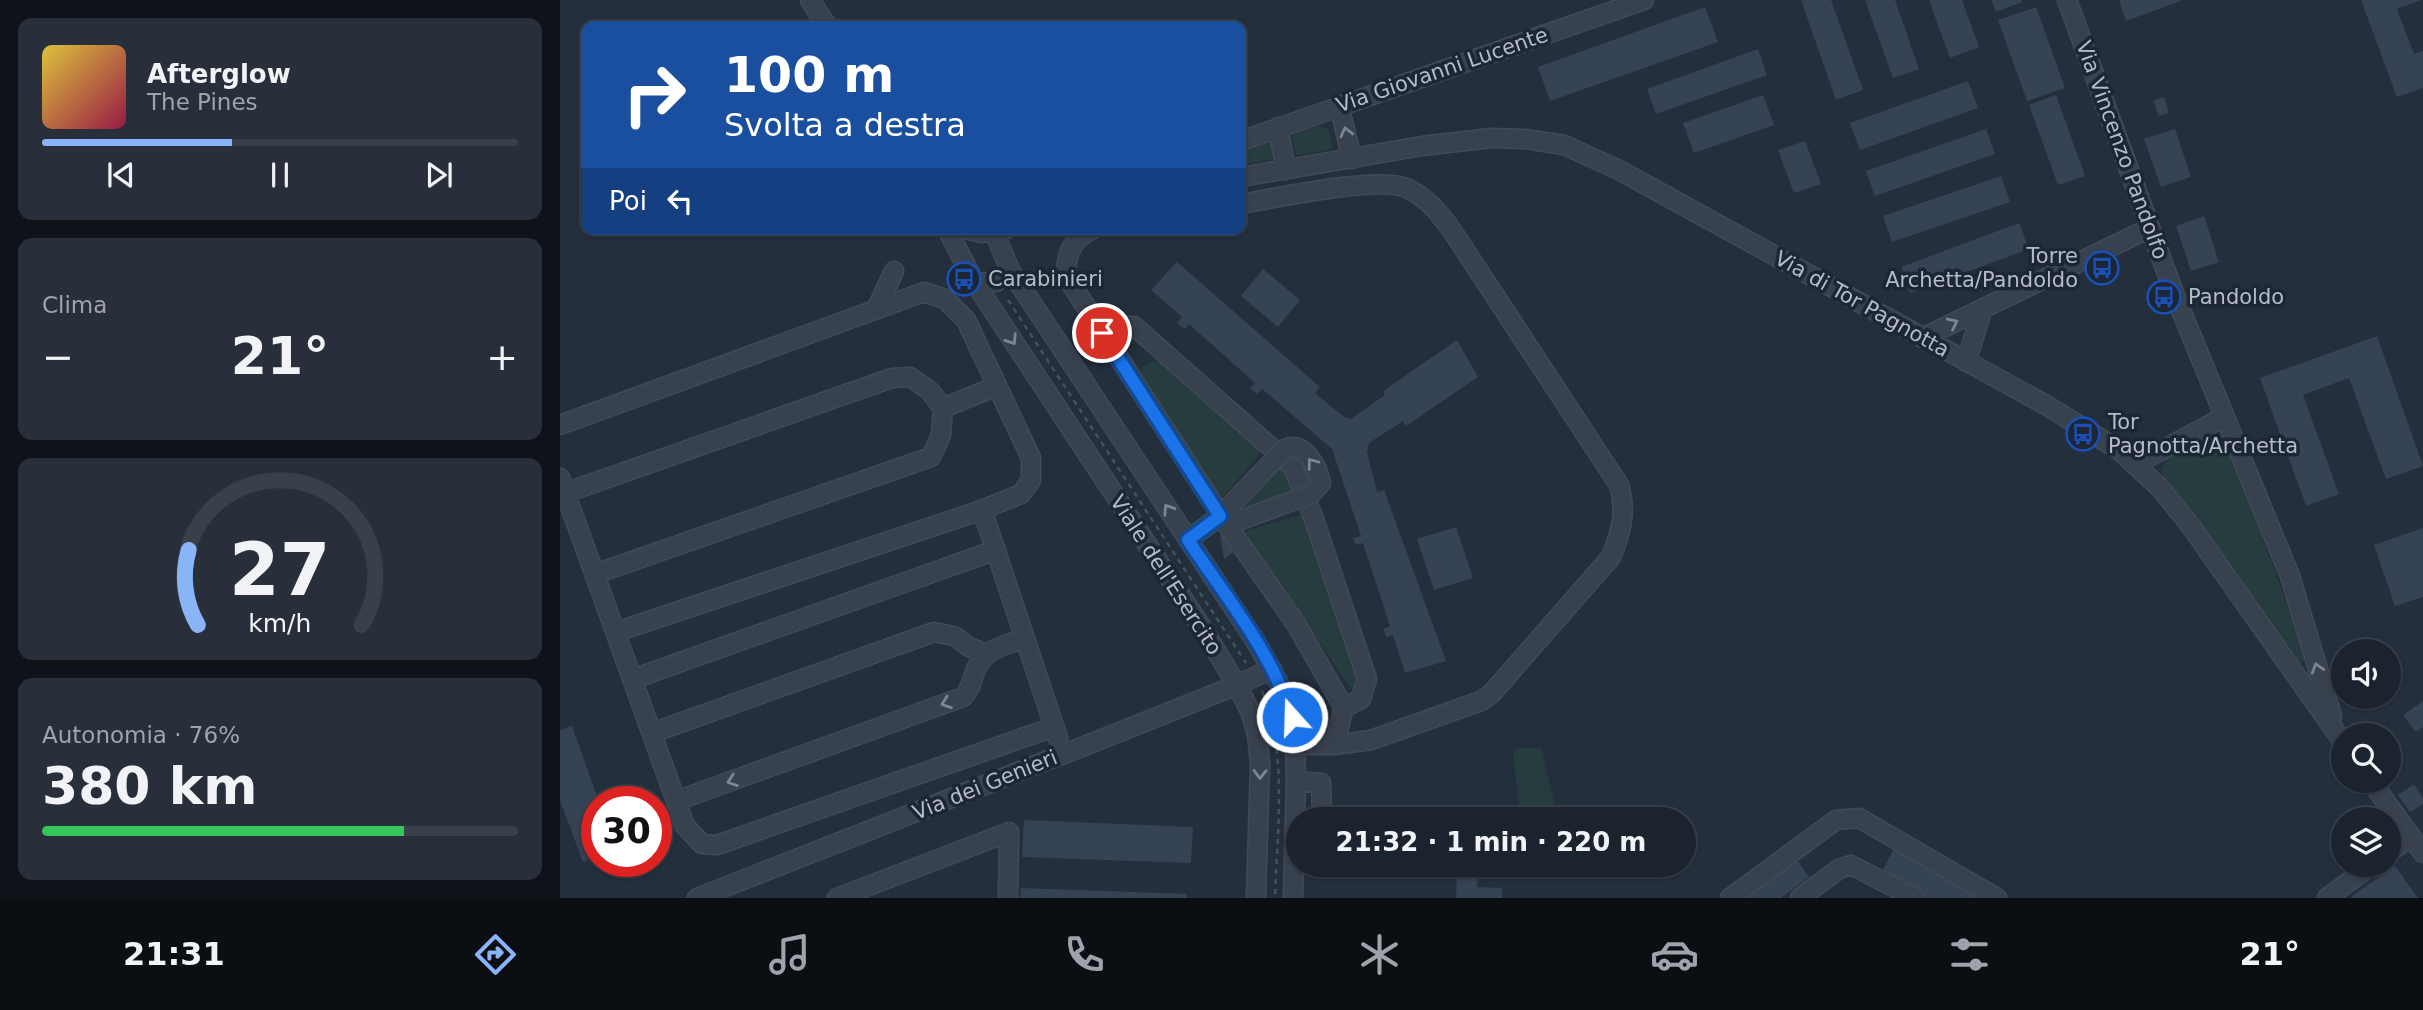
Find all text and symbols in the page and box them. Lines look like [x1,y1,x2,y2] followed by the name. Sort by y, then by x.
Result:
[1333,22,1551,118] street label: Via Giovanni Lucente
[2071,37,2173,263] street label: Via Vincenzo Pandolfo
[724,47,894,104] text: 100 m
[609,49,700,140] icon: right
[147,59,291,89] text: Afterglow
[147,89,258,115] text: The Pines
[724,106,966,144] text: Svolta a destra
[1340,126,1354,138] one-way arrow
[102,156,140,194] icon: previous
[261,156,299,194] icon: pause
[420,156,458,194] icon: next
[661,182,699,220] icon: left
[609,186,647,216] text: Poi
[1885,244,2078,292] place label: Torre Archetta/Pandoldo
[1770,246,1954,362] street label: Via di Tor Pagnotta
[2083,249,2121,287] bus stop icon: Torre Archetta/Pandoldo
[945,260,983,298] bus stop icon: Carabinieri
[988,267,1103,291] place label: Carabinieri
[2145,278,2183,316] bus stop icon: Pandoldo
[2188,285,2284,309] place label: Pandoldo
[42,292,107,318] text: Clima
[1072,303,1132,363] pin
[1083,314,1121,352] icon: arrive
[1946,317,1958,331] one-way arrow
[231,326,329,386] text: 21°
[1004,332,1017,345] one-way arrow
[42,335,74,379] text: −
[486,335,518,379] text: +
[2107,410,2298,458] place label: Tor Pagnotta/Archetta
[2064,415,2102,453] bus stop icon: Tor Pagnotta/Archetta
[1308,458,1321,471] one-way arrow
[1105,491,1227,659] street label: Viale dell'Esercito
[1163,504,1176,517] one-way arrow
[229,527,331,612] text: 27
[248,609,312,638] text: km/h
[2331,639,2401,877] map controls
[2331,639,2401,709] button: sound
[2311,662,2326,674] one-way arrow
[1255,680,1329,754] position arrow
[940,695,952,709] one-way arrow
[42,722,240,748] text: Autonomia · 76%
[2331,723,2401,793] button: search
[909,745,1061,825] street label: Via dei Genieri
[42,756,257,816] text: 380 km
[1252,769,1268,779] one-way arrow
[726,772,738,786] one-way arrow
[581,786,672,877] speed limit sign: 30
[2331,807,2401,877] button: layers
[1336,827,1646,857] text: 21:32 · 1 min · 220 m
[471,930,520,979] icon: directions
[765,930,814,979] icon: music
[1060,930,1109,979] icon: phone
[1355,930,1404,979] icon: climate
[1650,930,1699,979] icon: car
[1945,930,1994,979] icon: filters
[123,935,225,973] text: 21:31
[2239,935,2300,973] text: 21°

